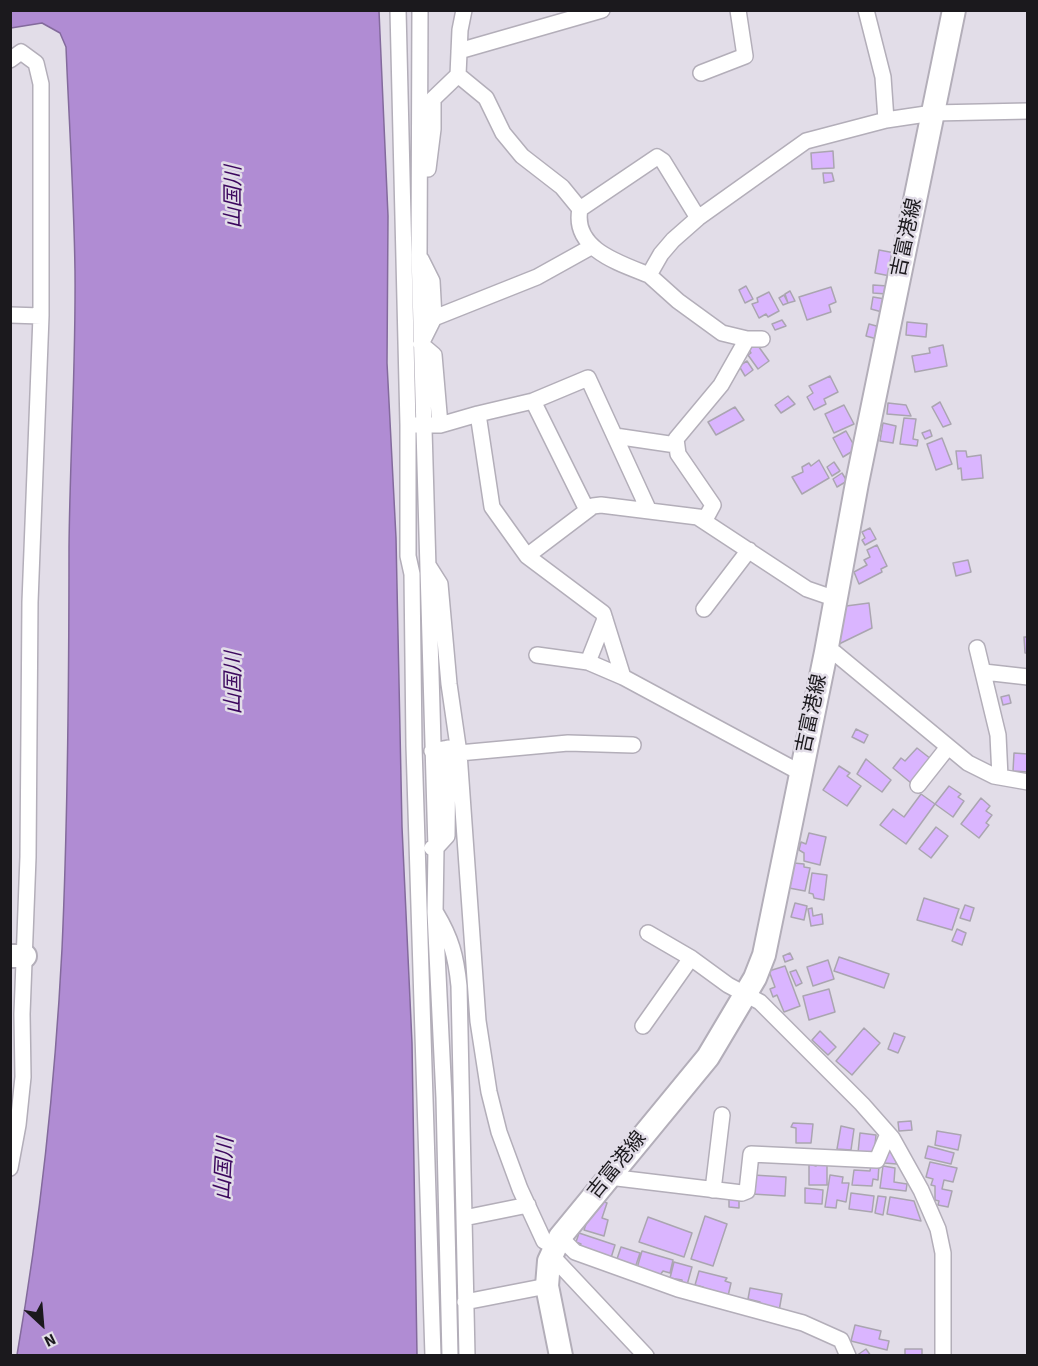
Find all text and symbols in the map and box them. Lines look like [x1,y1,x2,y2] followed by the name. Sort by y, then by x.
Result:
[222,166,248,228] water label: 山国川
[888,196,928,280] street label: 吉富港線
[222,652,248,714] water label: 山国川
[793,672,833,756] street label: 吉富港線
[584,1127,652,1205] street label: 吉富港線
[212,1137,240,1201] water label: 山国川
[12,1294,72,1354] north arrow
[40,1328,60,1352] text: N

